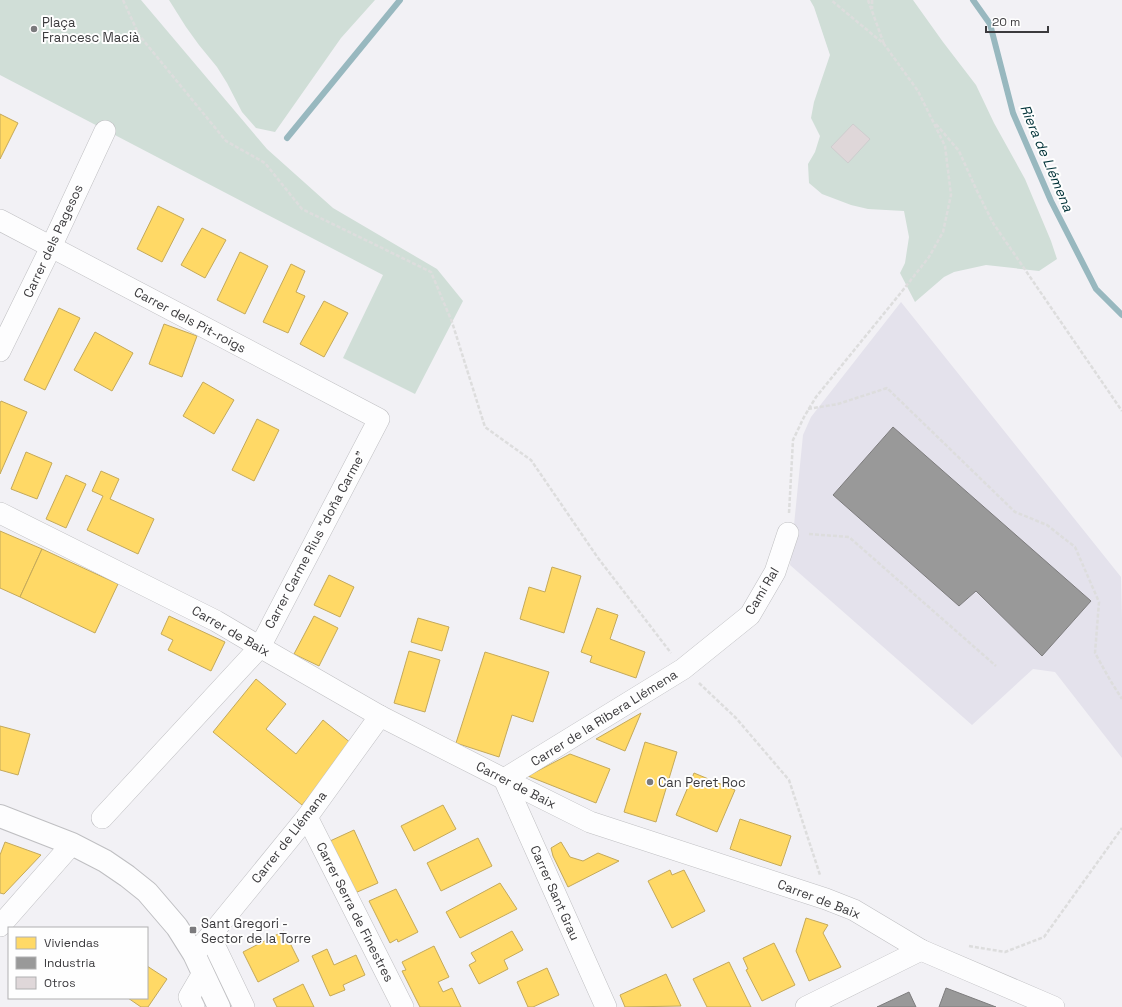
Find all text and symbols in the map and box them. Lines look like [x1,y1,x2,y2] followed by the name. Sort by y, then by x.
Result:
[986,8,1048,34] scale bar
[42,14,140,46] place label: Plaça Francesc Macià
[992,14,1020,30] text: 20 m
[29,24,39,34] marker: Plaça Francesc Macià
[1016,102,1078,215] water label: Riera de Llémena
[19,181,87,301] street label: Carrer dels Pagesos
[131,283,249,357] street label: Carrer dels Pit-roigs
[261,448,369,632] street label: Carrer Carme Rius "doña Carme"
[741,564,783,618] street label: Camí Ral
[189,602,273,660] street label: Carrer de Baix
[527,665,681,770] street label: Carrer de la Ribera Llémena
[473,758,559,813] street label: Carrer de Baix
[658,774,746,791] place label: Can Peret Roc
[645,777,655,787] marker: Can Peret Roc
[248,787,331,887] street label: Carrer de Llémana
[312,839,398,985] street label: Carrer Serra de Finestres
[526,843,584,943] street label: Carrer Sant Grau
[775,875,863,923] street label: Carrer de Baix
[201,915,311,947] place label: Sant Gregori - Sector de la Torre
[188,925,198,935] marker: Sant Gregori - Sector de la Torre
[8,927,148,999] legend
[44,935,99,951] text: Viviendas
[44,955,96,971] text: Industria
[44,975,76,991] text: Otros

